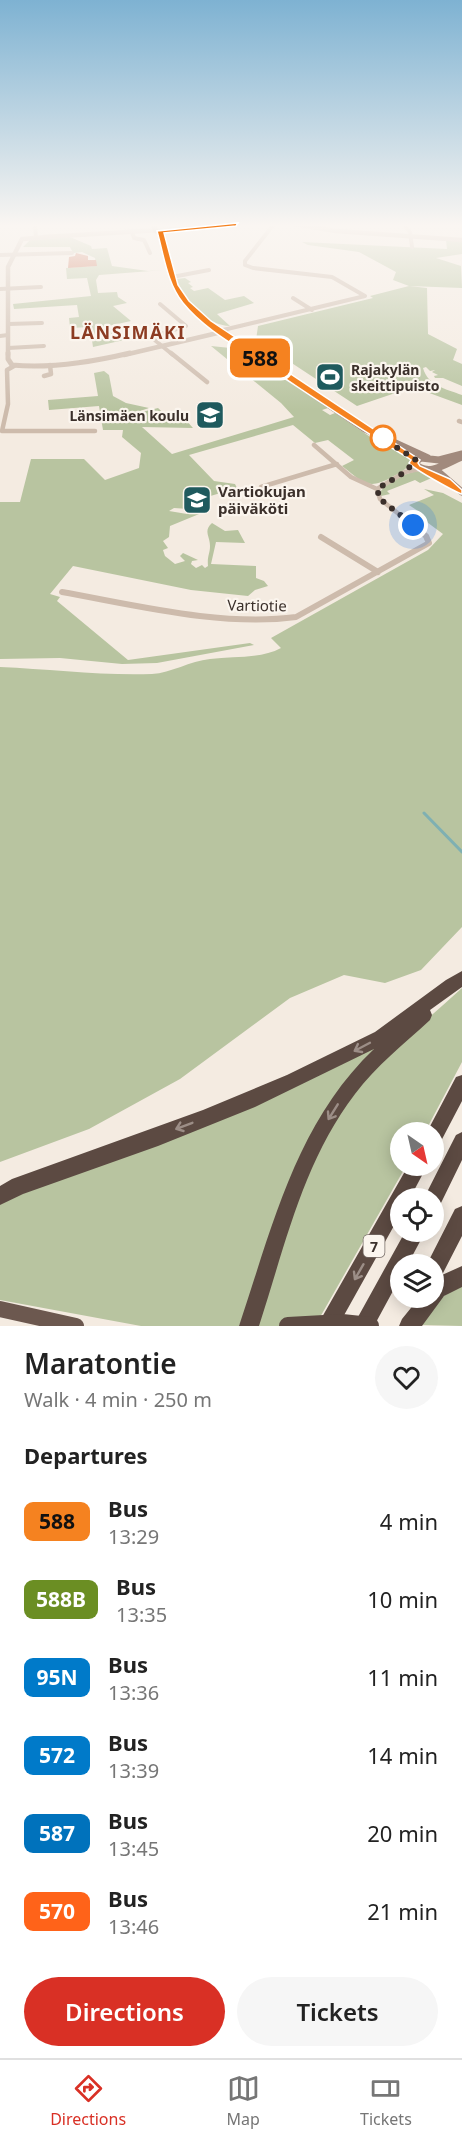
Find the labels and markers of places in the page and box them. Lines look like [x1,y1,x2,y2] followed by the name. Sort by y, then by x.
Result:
[351,360,440,395] place label: Rajakylän skeittipuisto
[314,361,346,393] sports icon: Rajakylän skeittipuisto
[194,399,226,431] school or university icon: Länsimäen koulu
[70,406,189,425] place label: Länsimäen koulu
[370,425,396,451] unlabelled marker
[218,481,306,518] place label: Vartiokujan päiväköti
[181,484,213,516] school or university icon: Vartiokujan päiväköti

